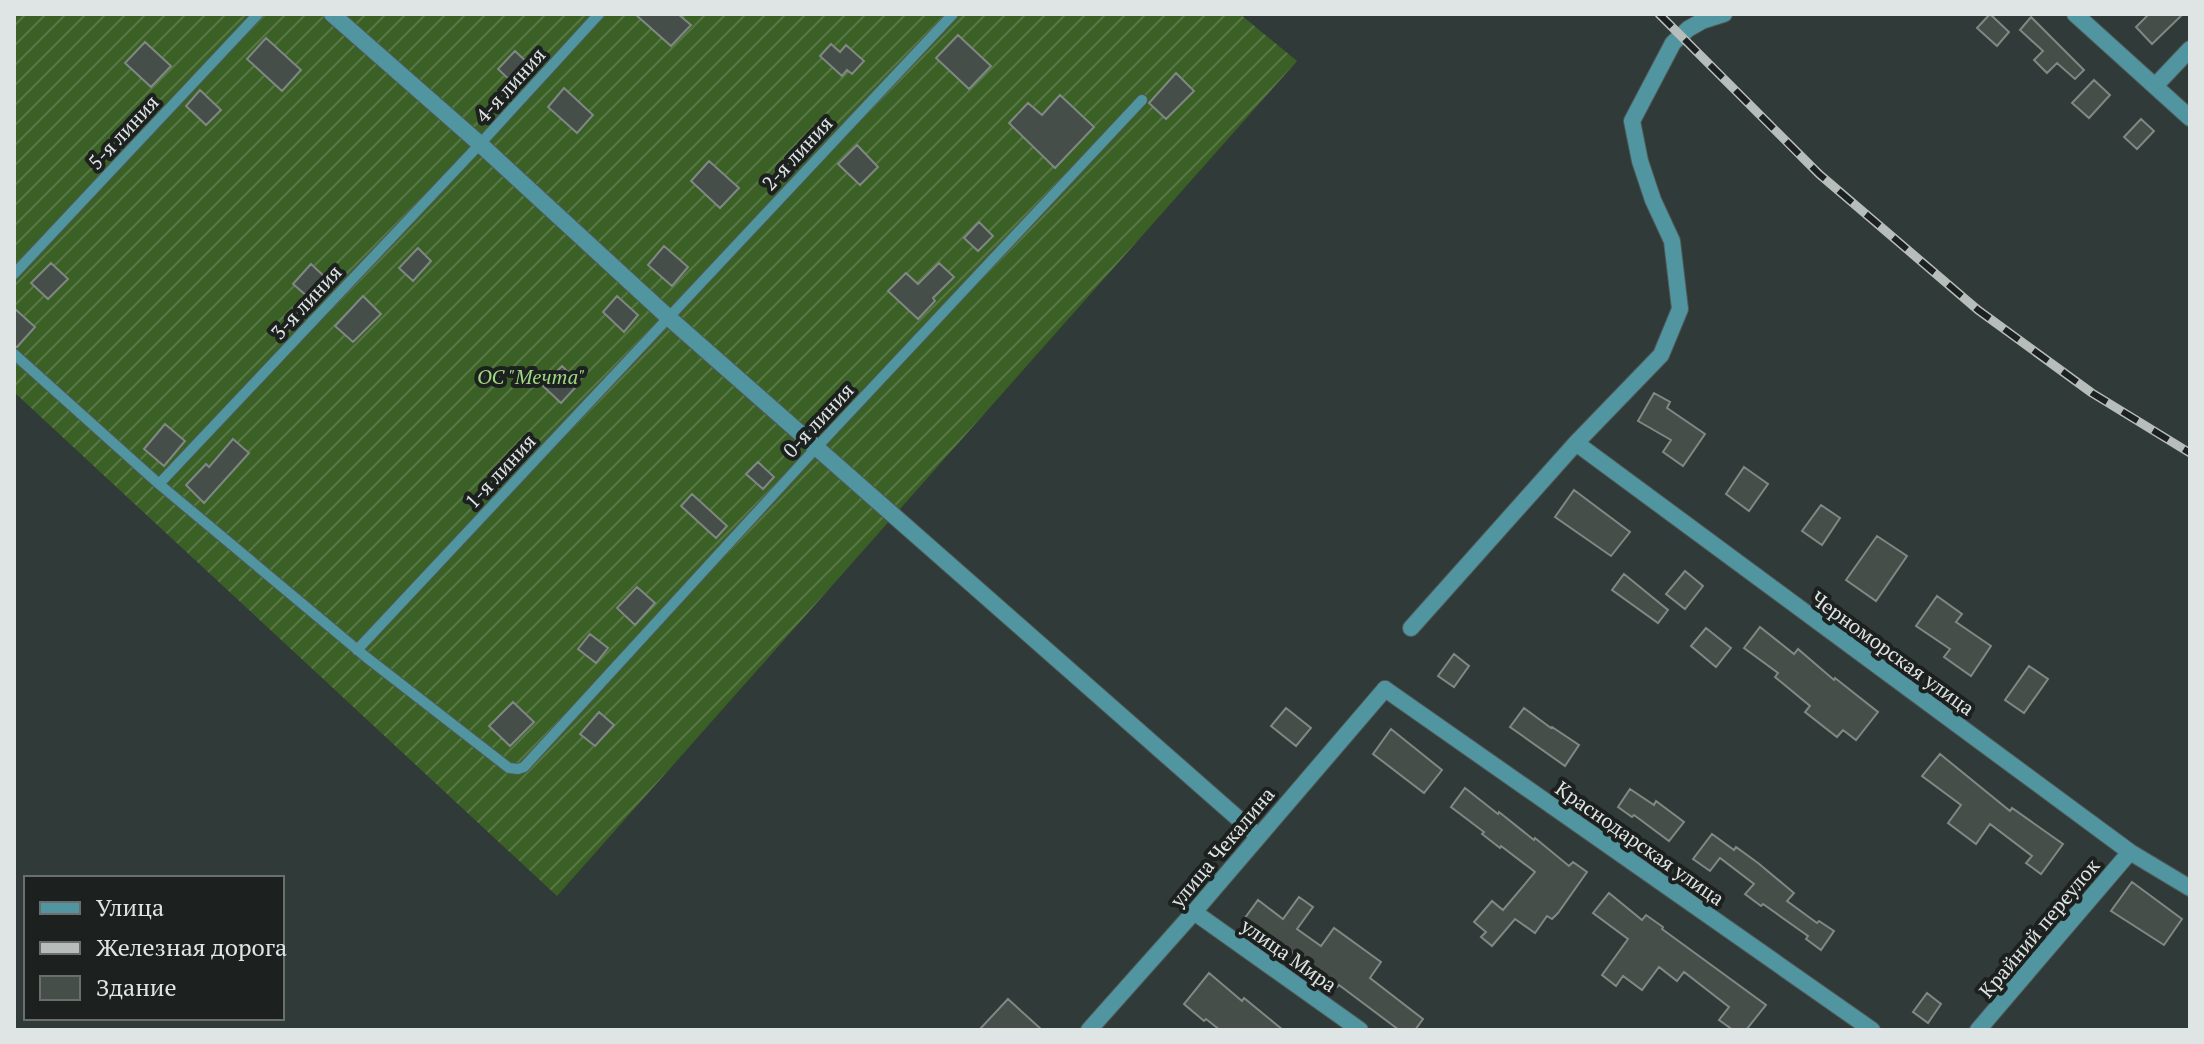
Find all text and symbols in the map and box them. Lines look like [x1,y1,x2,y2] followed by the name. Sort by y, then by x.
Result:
[469,42,551,128] street label: 4-я линия
[82,89,164,175] street label: 5-я линия
[756,110,838,196] street label: 2-я линия
[265,259,347,345] street label: 3-я линия
[477,363,585,390] park label: ОС "Мечта"
[777,377,859,463] street label: 0-я линия
[459,428,541,514] street label: 1-я линия
[1806,585,1980,721] street label: Черноморская улица
[1550,775,1730,911] street label: Краснодарская улица
[1163,781,1280,914] street label: улица Чекалина
[1973,853,2105,1003] street label: Крайний переулок
[24,876,284,1020] legend
[96,891,164,923] text: Улица
[1235,912,1342,998] street label: улица Мира
[96,931,287,963] text: Железная дорога
[96,971,177,1003] text: Здание

